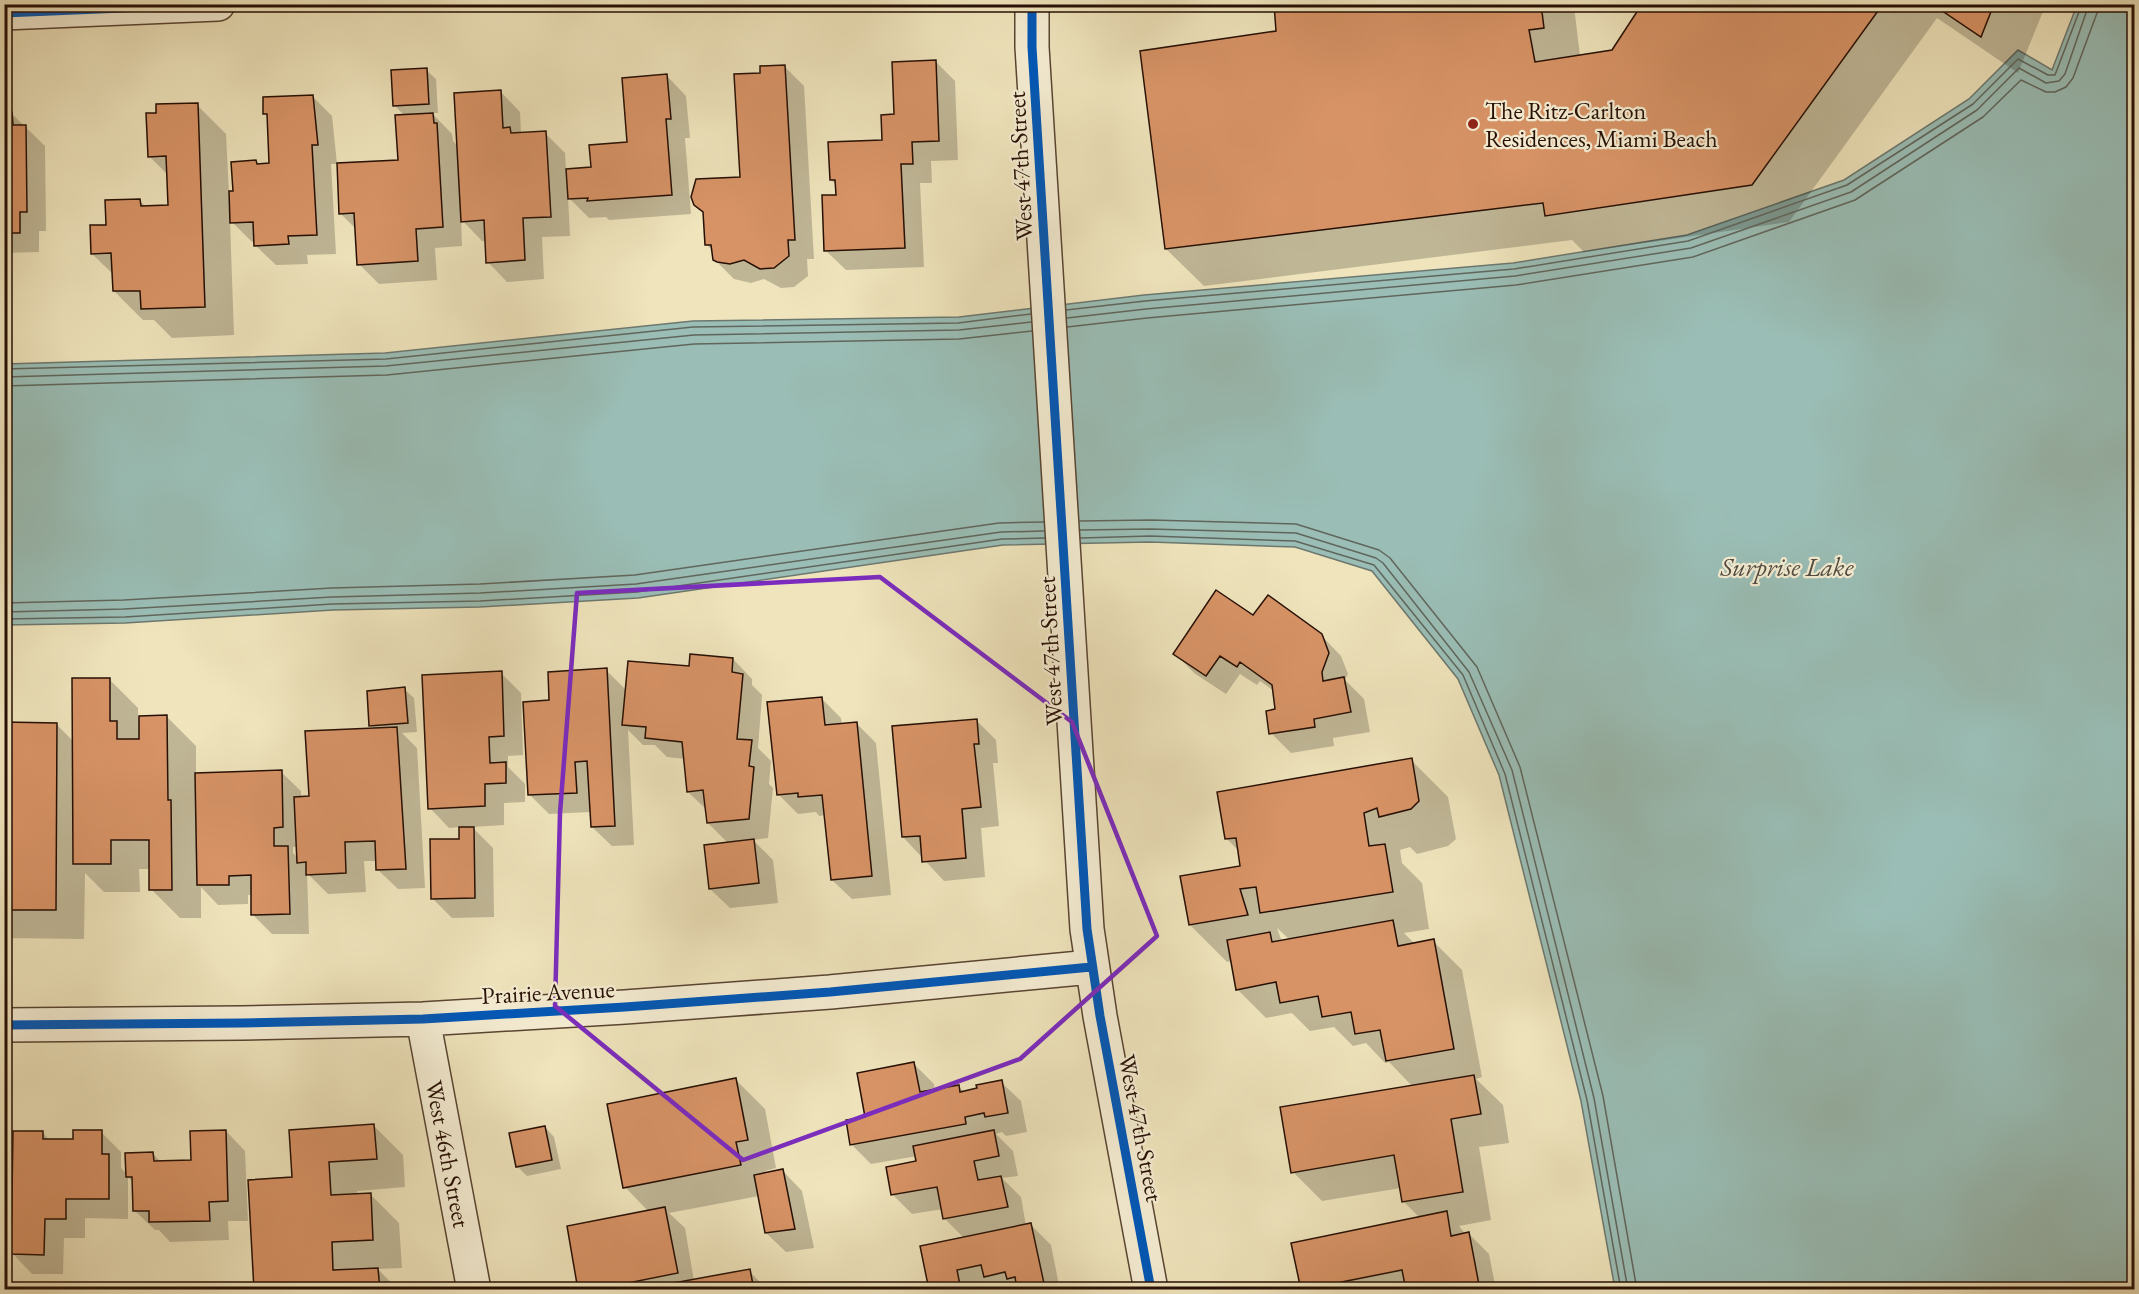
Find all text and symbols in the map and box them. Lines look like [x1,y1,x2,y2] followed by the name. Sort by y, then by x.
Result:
[1001,90,1039,241] street label: West 47th Street
[1485,95,1718,154] place label: The Ritz-Carlton Residences, Miami Beach
[1466,117,1480,131] marker: The Ritz-Carlton Residences, Miami Beach
[1719,550,1855,584] water label: Surprise Lake
[1031,575,1069,726] street label: West 47th Street
[480,973,616,1011] street label: Prairie Avenue
[1112,1052,1171,1205] street label: West 47th Street
[419,1078,478,1231] street label: West 46th Street

